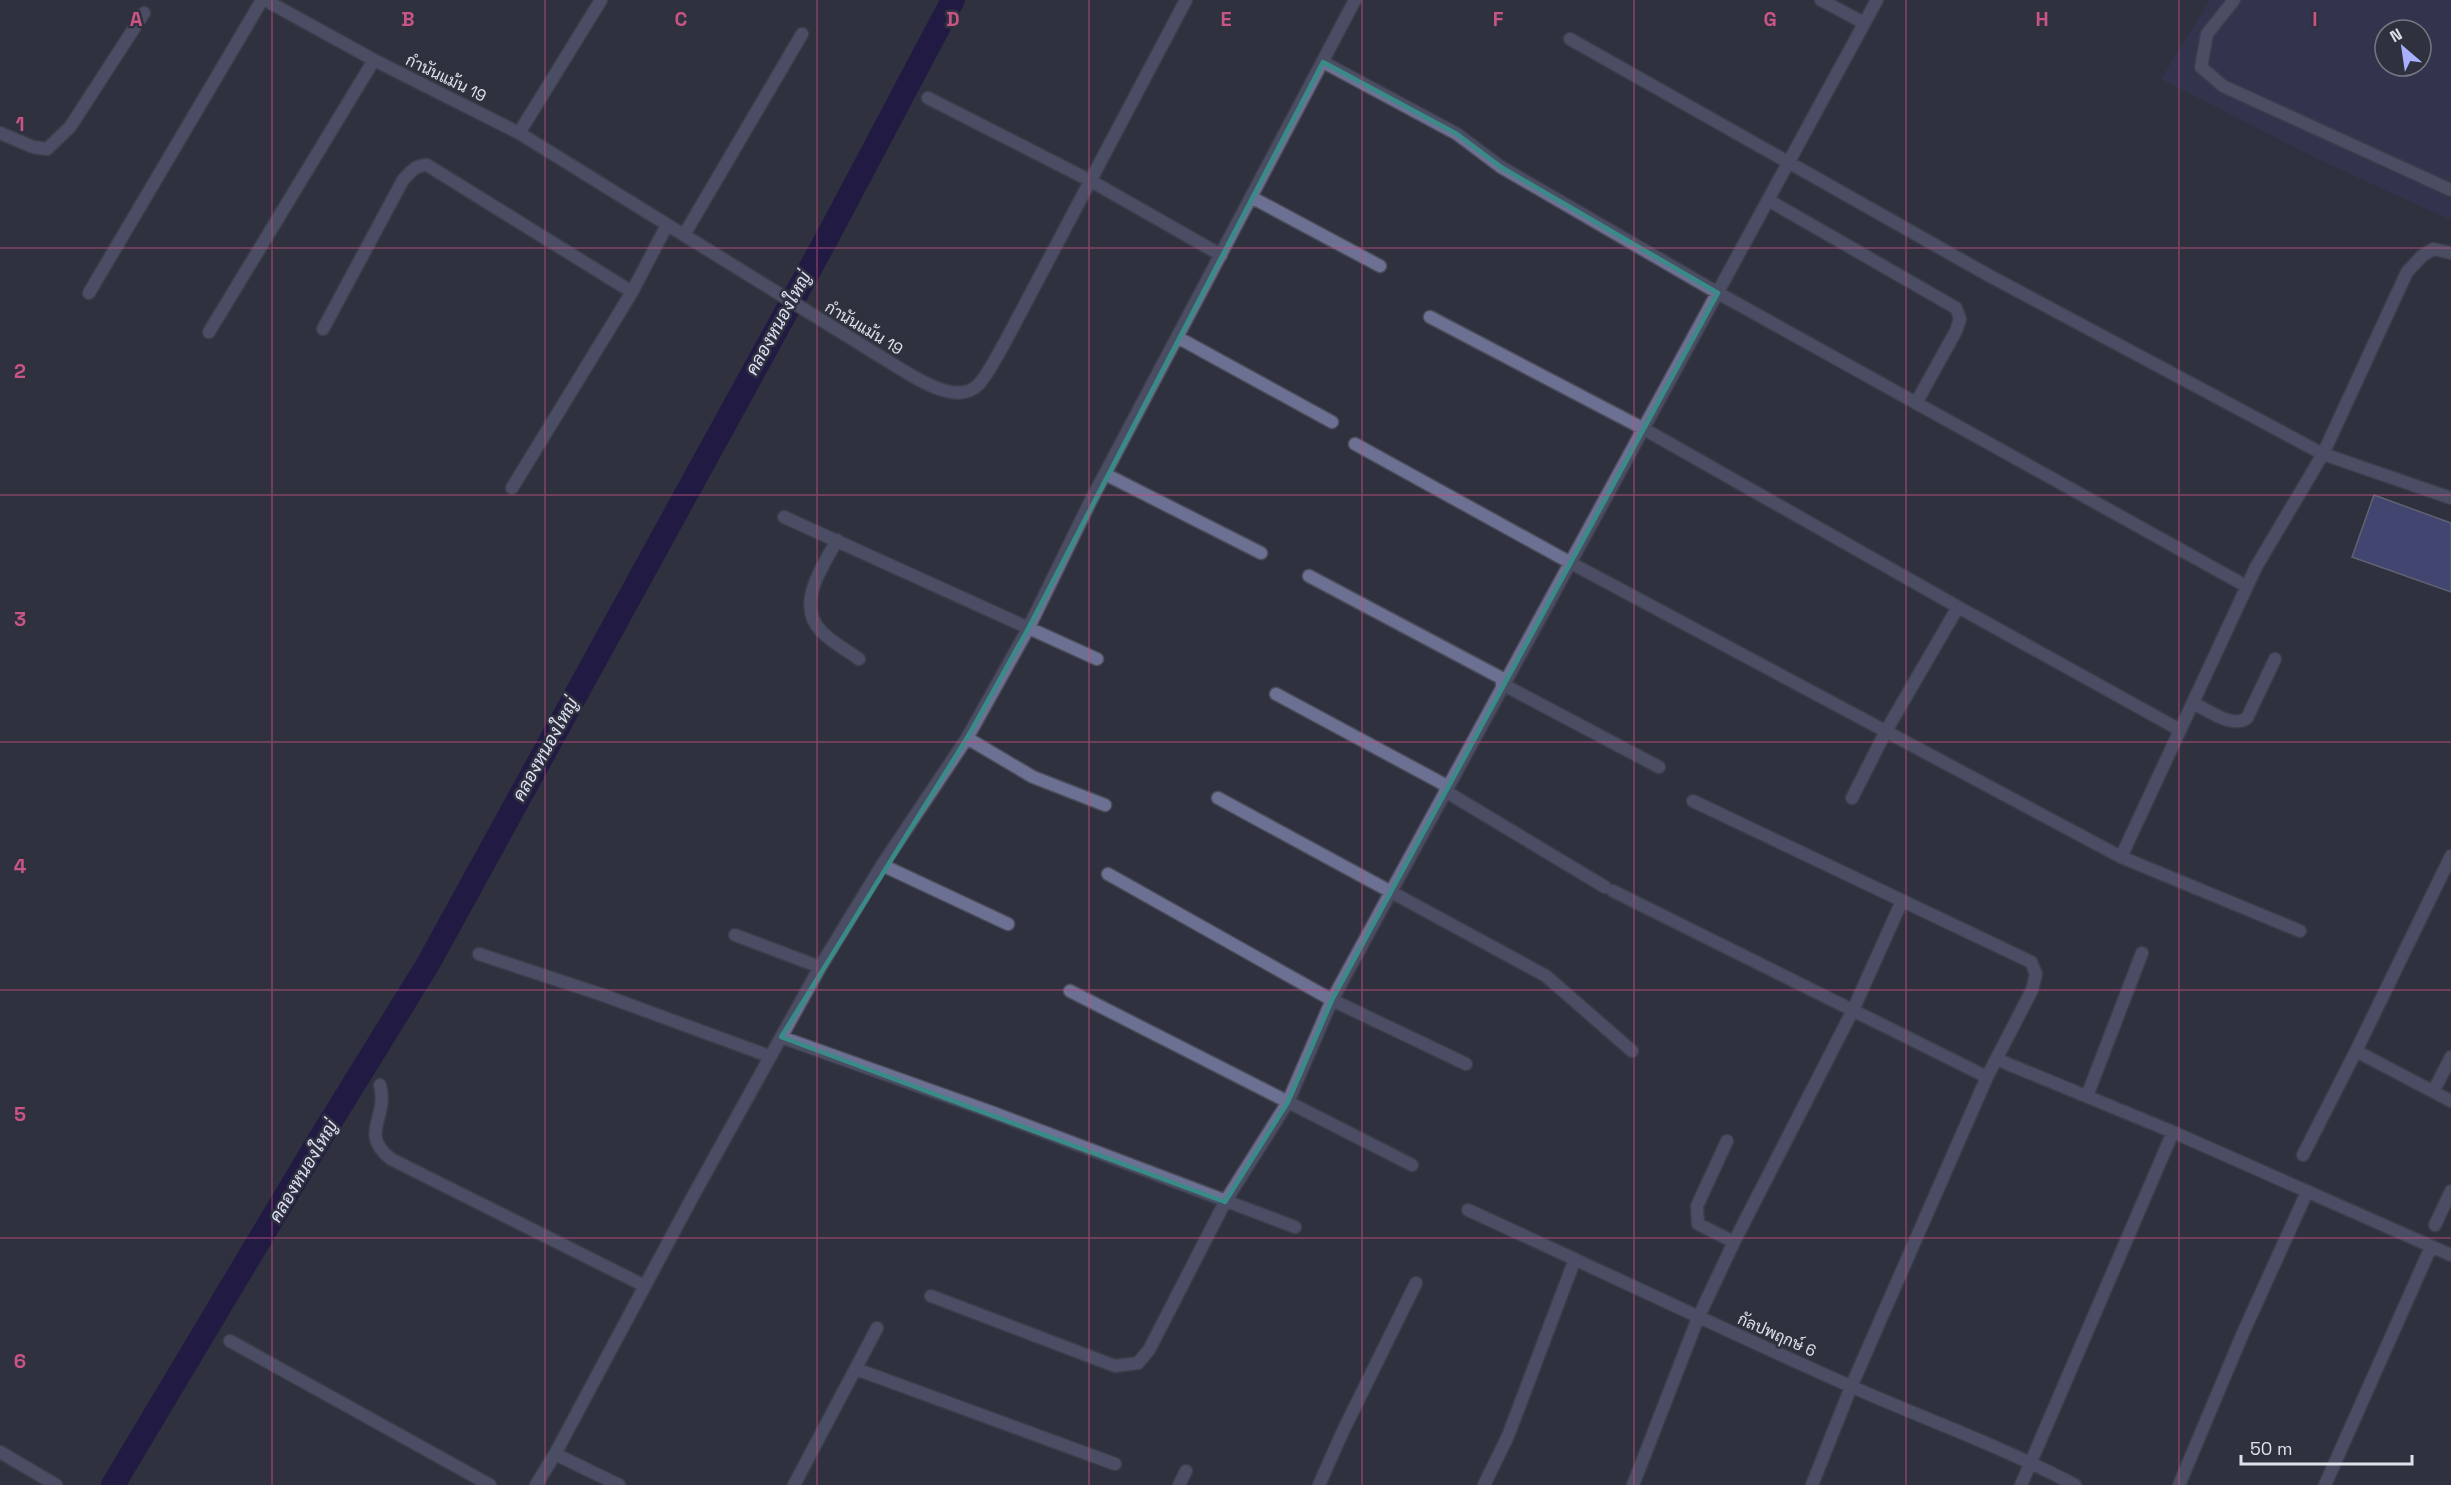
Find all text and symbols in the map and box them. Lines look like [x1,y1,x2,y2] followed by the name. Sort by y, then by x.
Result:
[130,6,143,32] text: A
[401,6,415,32] text: B
[675,6,688,32] text: C
[946,6,960,32] text: D
[1220,6,1232,32] text: E
[1493,6,1504,32] text: F
[1763,6,1777,32] text: G
[2035,6,2049,32] text: H
[2312,6,2318,32] text: I
[2373,18,2433,78] north arrow
[2386,24,2406,47] text: N
[402,49,490,107] street label: กำนันแม้น 19
[15,111,25,137] text: 1
[739,266,816,379] water label: คลองหนองใหญ่
[821,297,907,359] street label: กำนันแม้น 19
[14,358,26,384] text: 2
[14,606,26,632] text: 3
[506,692,583,805] water label: คลองหนองใหญ่
[14,853,27,879] text: 4
[14,1101,26,1127] text: 5
[263,1114,343,1226] water label: คลองหนองใหญ่
[1734,1307,1820,1362] street label: กัลปพฤกษ์ 6
[14,1348,26,1374] text: 6
[2241,1428,2412,1466] scale bar
[2250,1437,2292,1460] text: 50 m

